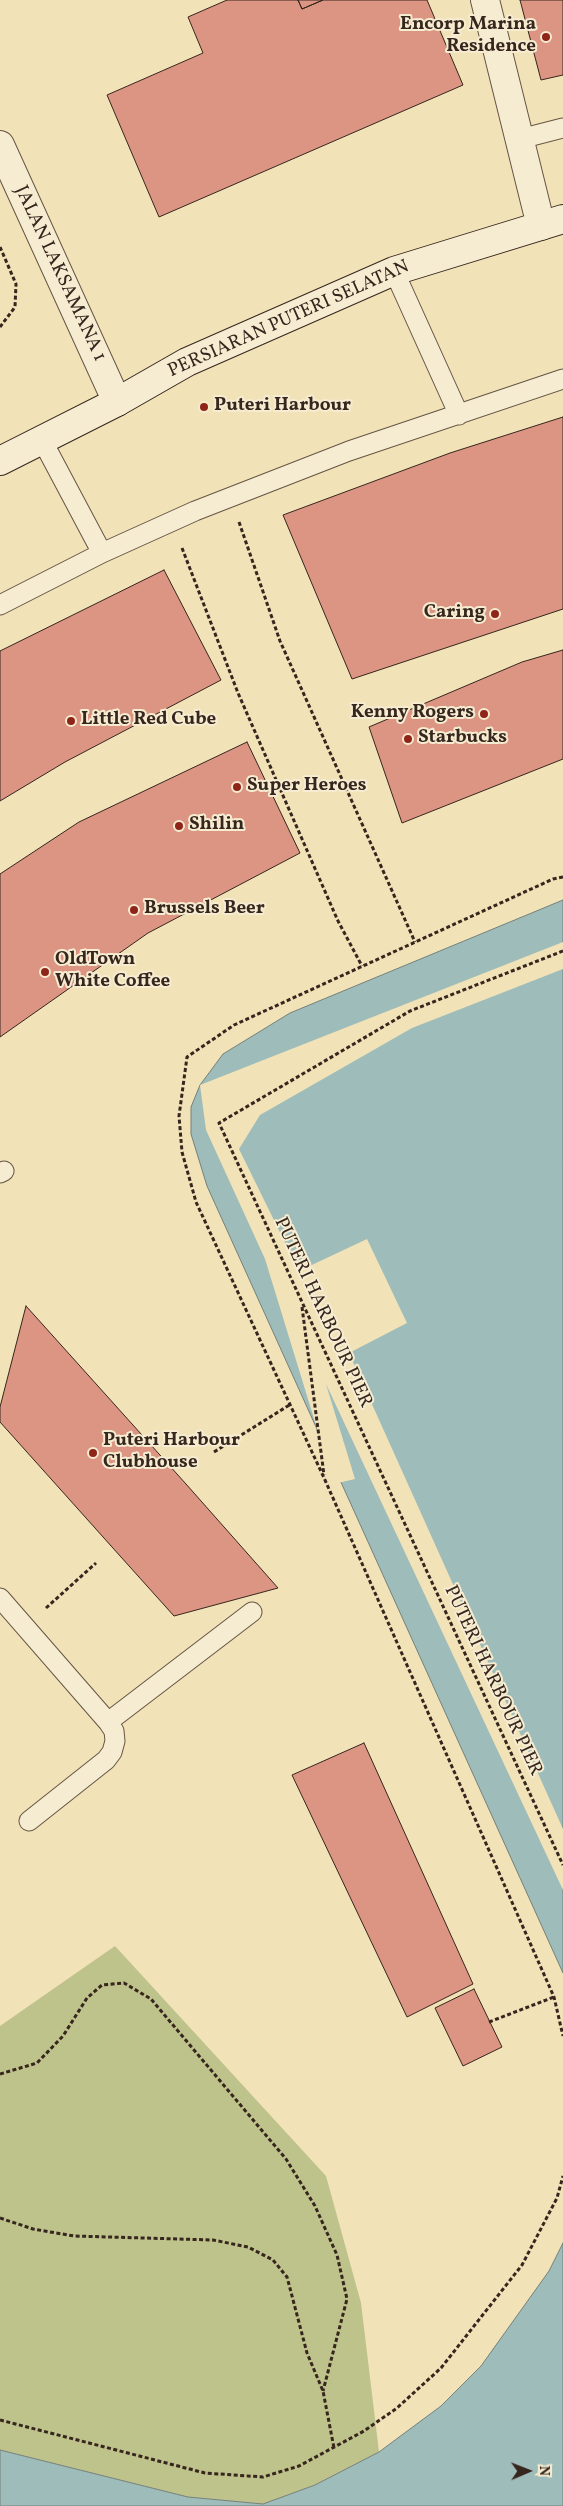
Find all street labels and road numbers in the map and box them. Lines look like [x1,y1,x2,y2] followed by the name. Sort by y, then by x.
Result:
[8,182,110,366] street label: JALAN LAKSAMANA 1
[165,256,413,384] street label: PERSIARAN PUTERI SELATAN
[268,1214,376,1412] street label: PUTERI HARBOUR PIER
[438,1582,546,1780] street label: PUTERI HARBOUR PIER

